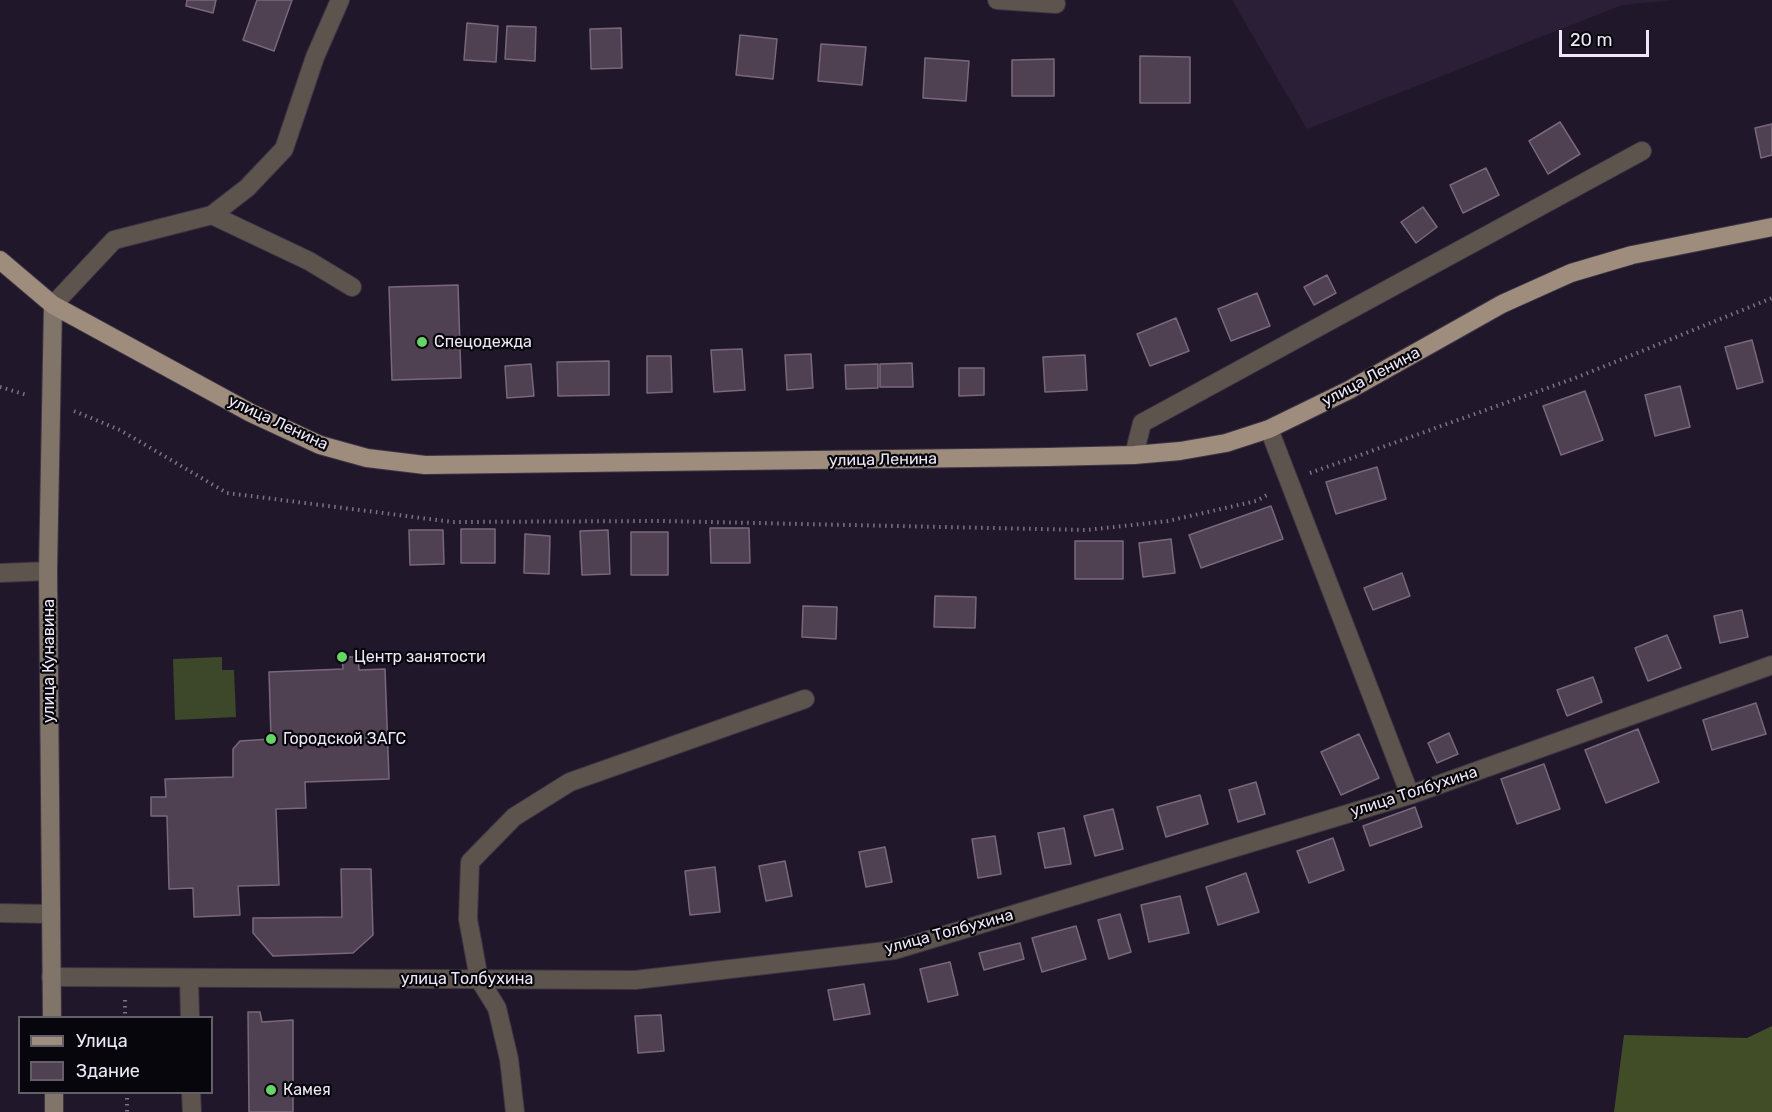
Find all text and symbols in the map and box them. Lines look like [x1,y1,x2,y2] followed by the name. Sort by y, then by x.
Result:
[1562,18,1652,56] scale bar
[1570,29,1612,51] text: 20 m
[434,332,532,352] place label: Спецодежда
[415,335,429,349] marker: Спецодежда
[1319,343,1423,411] street label: улица Ленина
[225,391,331,455] street label: улица Ленина
[829,449,937,471] street label: улица Ленина
[39,599,59,723] street label: улица Кунавина
[354,647,486,667] place label: Центр занятости
[335,650,349,664] marker: Центр занятости
[283,729,406,749] place label: Городской ЗАГС
[264,732,278,746] marker: Городской ЗАГС
[1348,762,1480,822] street label: улица Толбухина
[883,906,1015,958] street label: улица Толбухина
[401,969,533,989] street label: улица Толбухина
[18,1016,213,1094] legend
[76,1030,128,1052] text: Улица
[76,1060,140,1082] text: Здание
[283,1080,331,1100] place label: Камея
[264,1083,278,1097] marker: Камея

